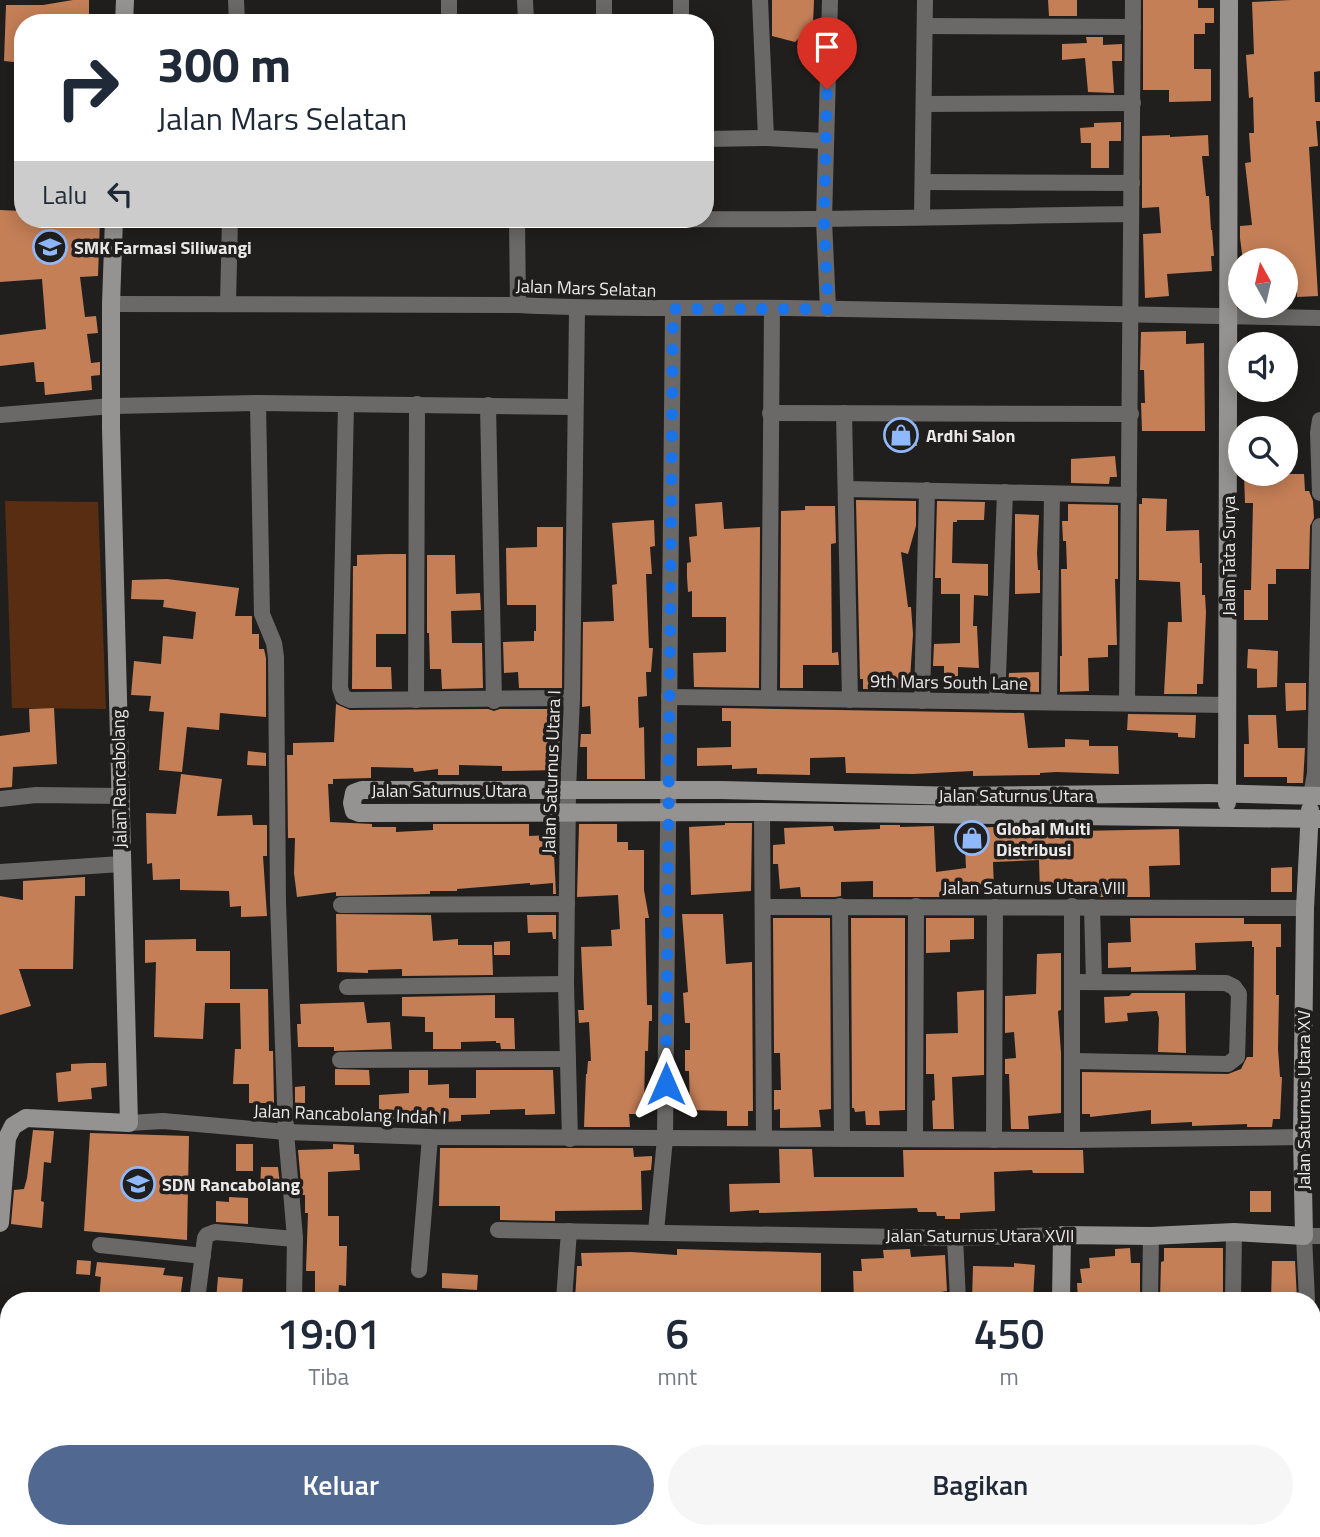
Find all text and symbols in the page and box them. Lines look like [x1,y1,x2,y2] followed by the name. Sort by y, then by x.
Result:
[797,17,857,89] pin
[157,26,291,101] text: 300 m
[808,28,846,66] icon: arrive
[42,42,133,133] icon: right
[157,94,407,142] text: Jalan Mars Selatan
[42,175,87,214] text: Lalu
[101,175,139,213] icon: left
[31,228,69,266] school or university icon: SMK Farmasi Siliwangi
[74,234,252,261] place label: SMK Farmasi Siliwangi
[1228,248,1298,318] north arrow
[1228,248,1298,486] map controls
[515,272,657,304] street label: Jalan Mars Selatan
[1228,332,1298,402] button: sound
[882,416,920,454] shop icon: Ardhi Salon
[1228,416,1298,486] button: search
[926,422,1015,449] place label: Ardhi Salon
[1215,496,1242,616] street label: Jalan Tata Surya
[870,667,1028,697] street label: 9th Mars South Lane
[535,690,567,854] street label: Jalan Saturnus Utara I
[104,709,134,849] street label: Jalan Rancabolang
[371,777,527,804] street label: Jalan Saturnus Utara
[938,782,1094,809] street label: Jalan Saturnus Utara
[996,815,1091,863] place label: Global Multi Distribusi
[953,819,991,857] shop icon: Global Multi Distribusi
[942,874,1126,901] street label: Jalan Saturnus Utara VIII
[1290,1009,1317,1190] street label: Jalan Saturnus Utara XV
[629,1047,703,1121] position arrow
[253,1097,447,1131] street label: Jalan Rancabolang Indah I
[119,1165,157,1203] school or university icon: SDN Rancabolang
[162,1171,301,1198] place label: SDN Rancabolang
[886,1222,1074,1249] street label: Jalan Saturnus Utara XVII
[277,1301,381,1365] text: 19:01
[666,1301,689,1365] text: 6
[974,1301,1044,1365] text: 450
[308,1359,349,1394] text: Tiba
[657,1359,697,1394] text: mnt
[999,1359,1019,1394] text: m
[28,1445,654,1525] button: Keluar
[668,1445,1293,1525] button: Bagikan

